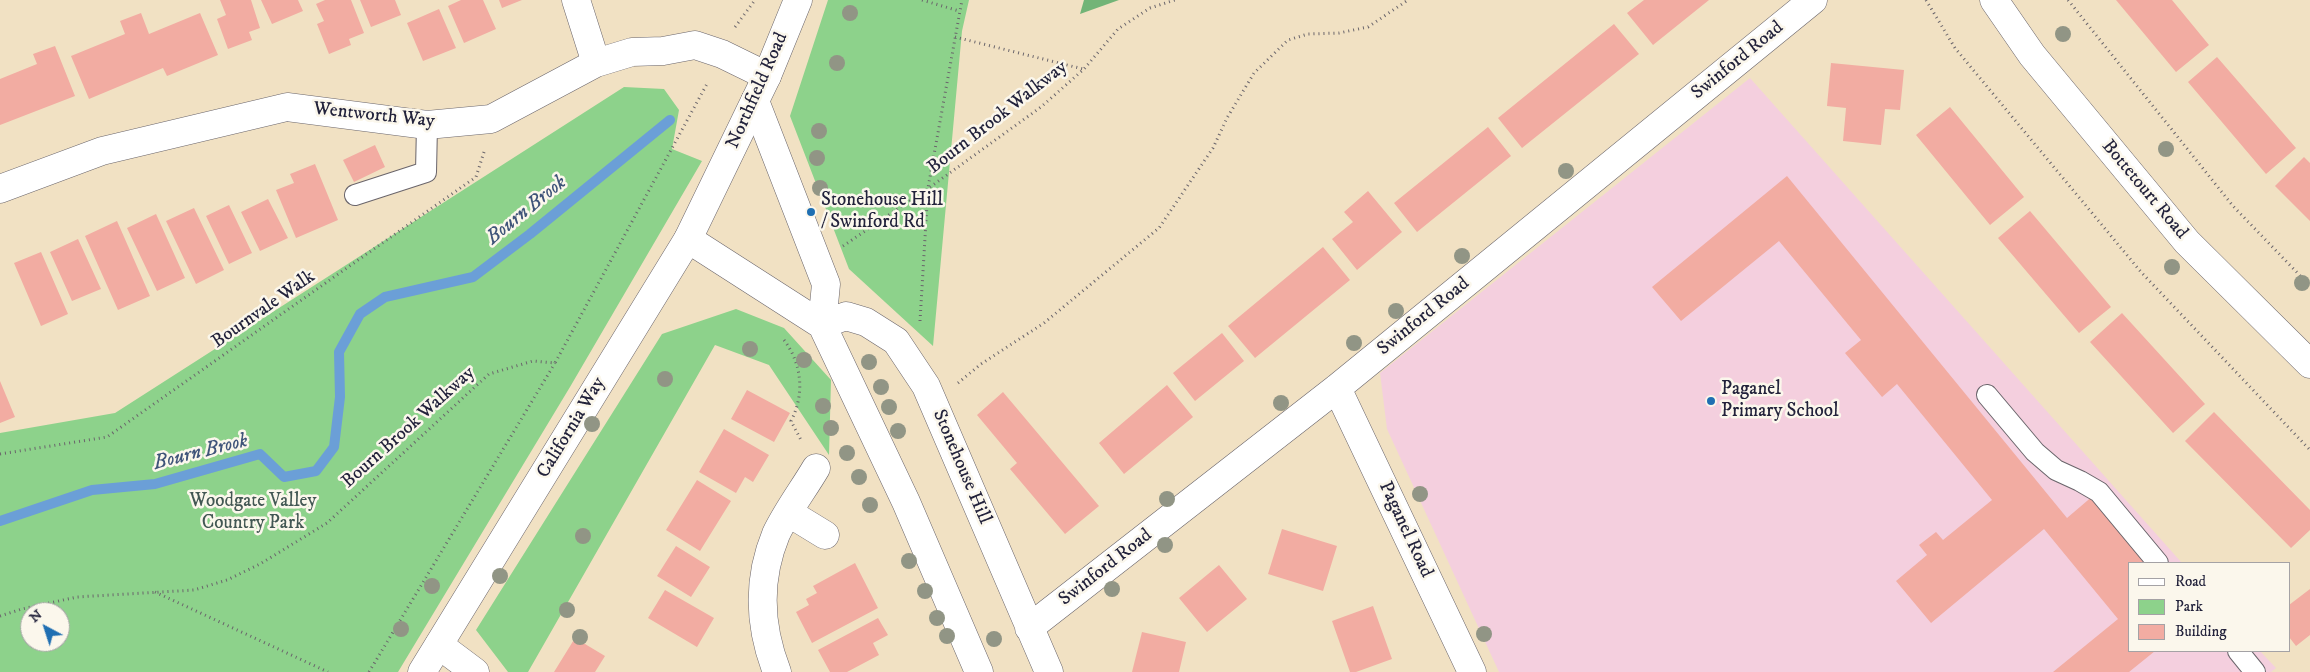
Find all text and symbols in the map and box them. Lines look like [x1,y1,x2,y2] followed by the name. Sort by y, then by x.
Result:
[1687,17,1789,105] street label: Swinford Road
[722,29,794,153] street label: Northfield Road
[924,56,1072,180] street label: Bourn Brook Walkway
[312,98,436,134] street label: Wentworth Way
[2096,136,2192,244] street label: Bottetourt Road
[482,171,572,251] water label: Bourn Brook
[821,190,943,234] place label: Stonehouse Hill / Swinford Rd
[805,206,817,218] marker: Stonehouse Hill / Swinford Rd
[208,266,320,354] street label: Bournvale Walk
[1373,273,1475,361] street label: Swinford Road
[338,362,480,494] street label: Bourn Brook Walkway
[533,373,611,483] street label: California Way
[1721,379,1839,423] place label: Paganel Primary School
[1705,395,1717,407] marker: Paganel Primary School
[927,406,995,528] street label: Stonehouse Hill
[151,430,251,476] water label: Bourn Brook
[1373,478,1437,582] street label: Paganel Road
[190,491,316,535] park label: Woodgate Valley Country Park
[1055,525,1157,611] street label: Swinford Road
[2128,562,2290,652] legend
[2175,572,2206,591] text: Road
[2175,597,2203,616] text: Park
[20,602,70,652] north arrow
[26,606,46,627] text: N
[2175,622,2227,641] text: Building

